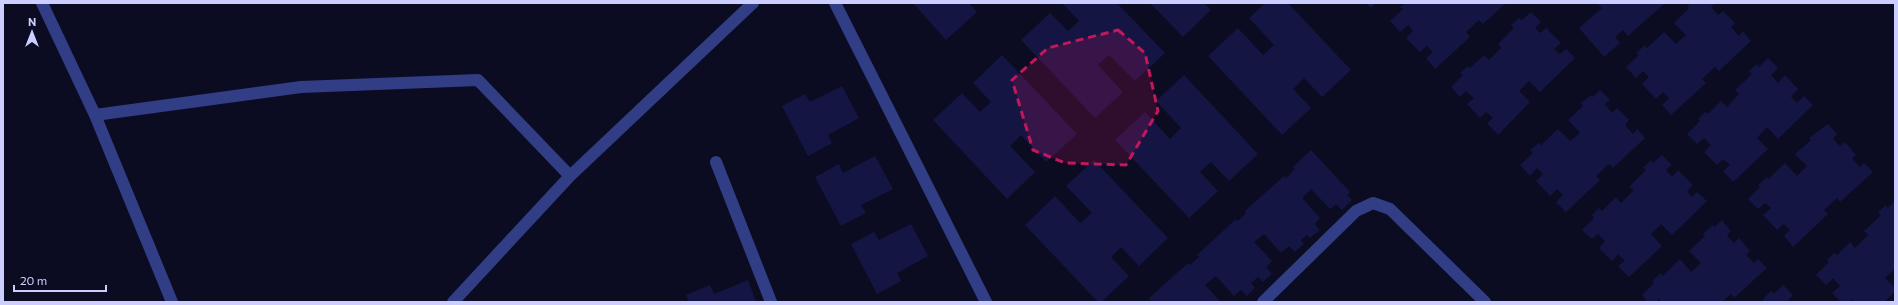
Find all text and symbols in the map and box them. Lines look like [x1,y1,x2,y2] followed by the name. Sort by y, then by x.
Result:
[12,12,52,52] north arrow
[28,15,36,28] text: N
[14,267,106,293] scale bar
[20,273,47,287] text: 20 m

